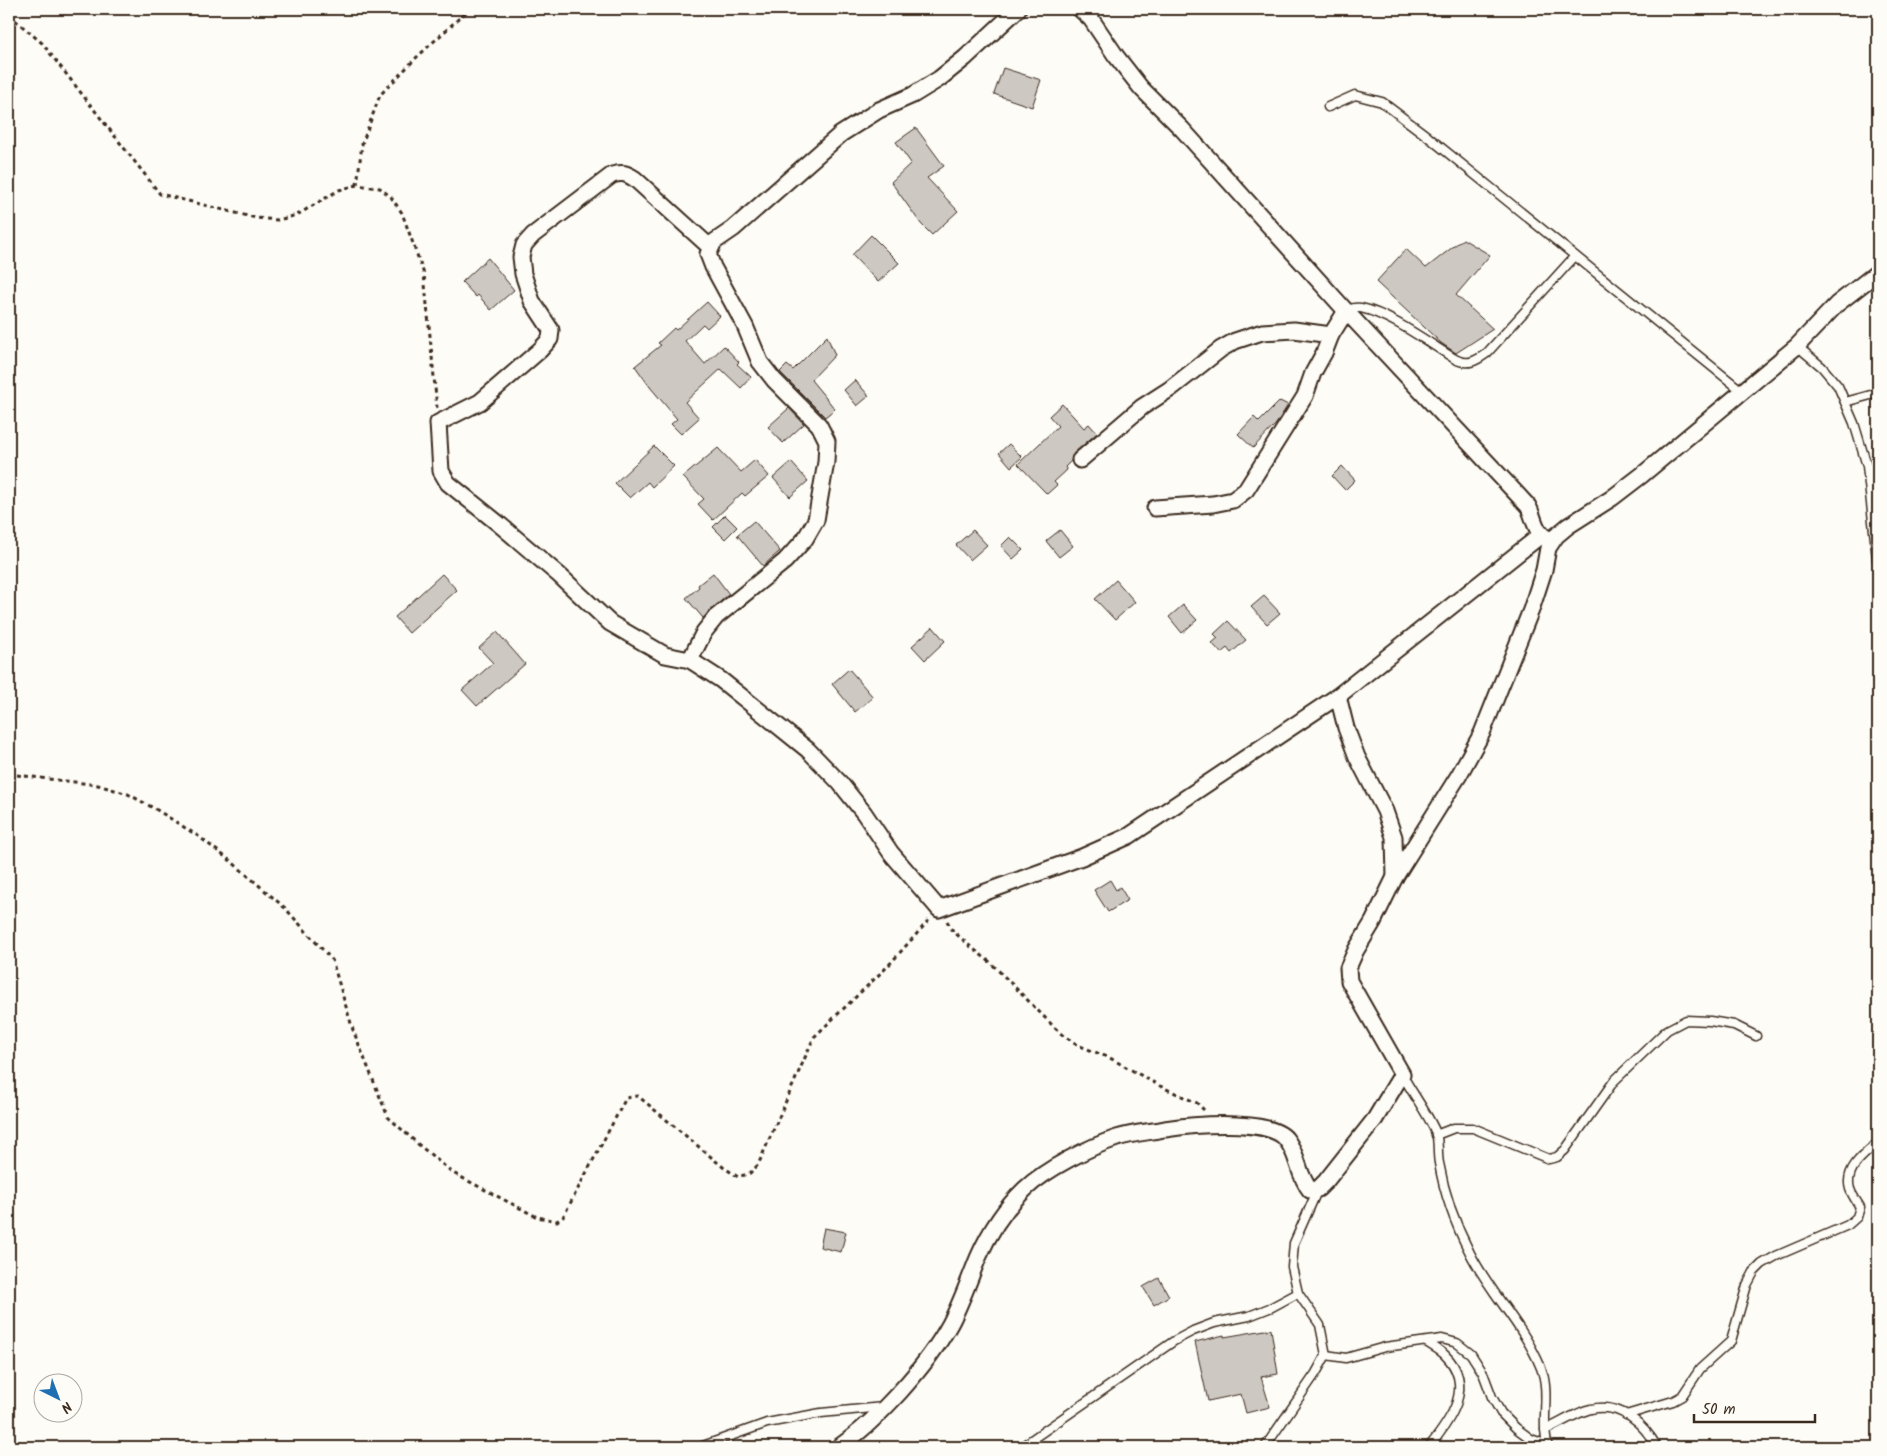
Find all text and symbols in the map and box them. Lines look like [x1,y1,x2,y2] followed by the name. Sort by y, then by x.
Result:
[32,1374,82,1424] north arrow
[1694,1391,1816,1423] scale bar
[55,1396,77,1418] text: N
[1702,1398,1736,1422] text: 50 m

